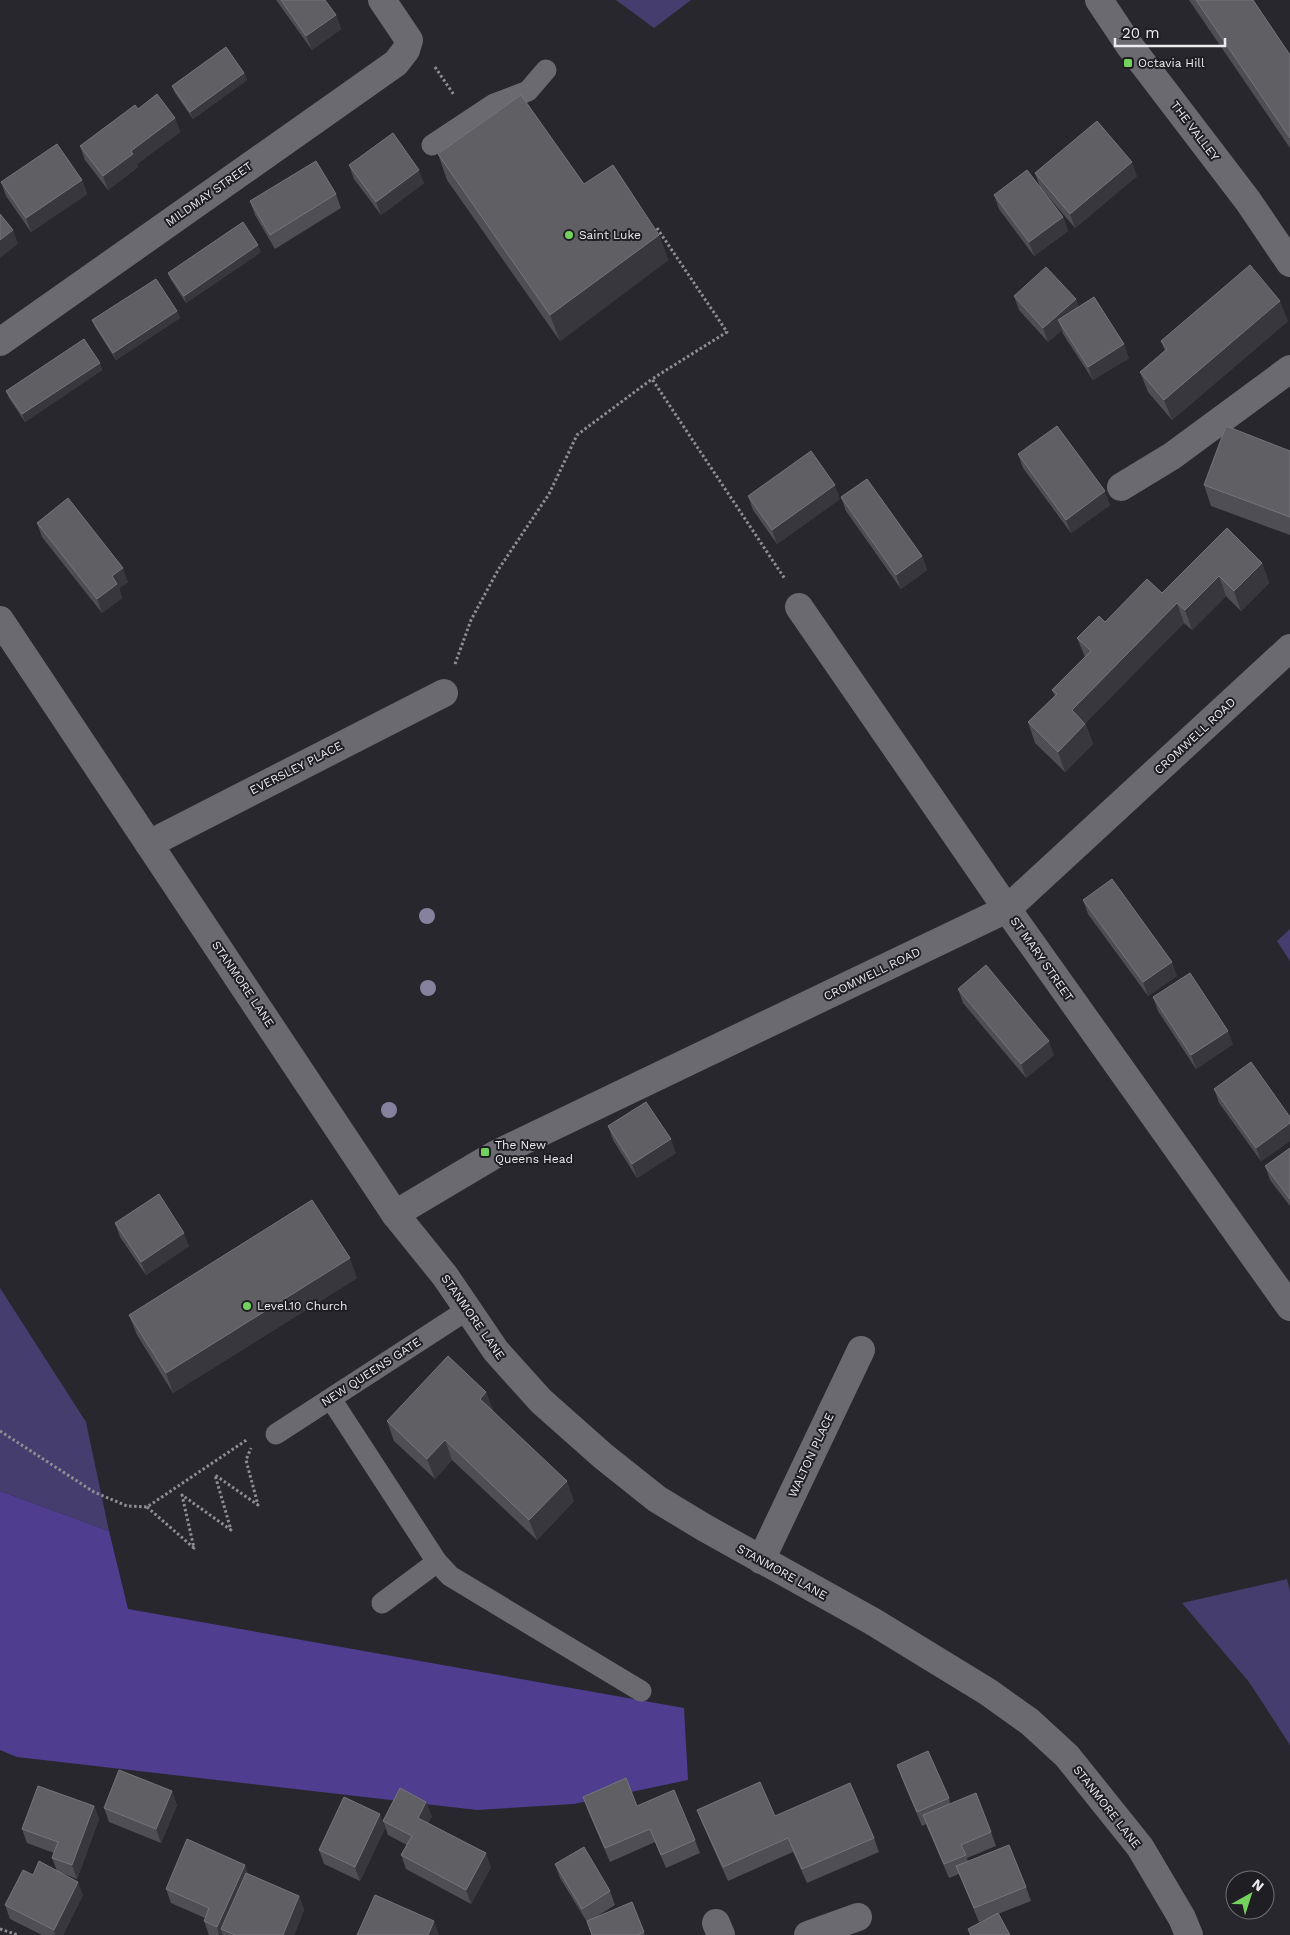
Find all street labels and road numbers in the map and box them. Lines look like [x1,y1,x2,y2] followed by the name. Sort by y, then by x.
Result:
[1168,98,1222,164] street label: THE VALLEY
[163,159,255,229] street label: MILDMAY STREET
[1152,695,1238,777] street label: CROMWELL ROAD
[247,738,345,797] street label: EVERSLEY PLACE
[1008,914,1076,1004] street label: ST MARY STREET
[209,938,277,1030] street label: STANMORE LANE
[821,945,923,1003] street label: CROMWELL ROAD
[438,1272,508,1363] street label: STANMORE LANE
[319,1334,424,1409] street label: NEW QUEENS GATE
[785,1410,837,1499] street label: WALTON PLACE
[735,1541,830,1603] street label: STANMORE LANE
[1070,1763,1144,1851] street label: STANMORE LANE

